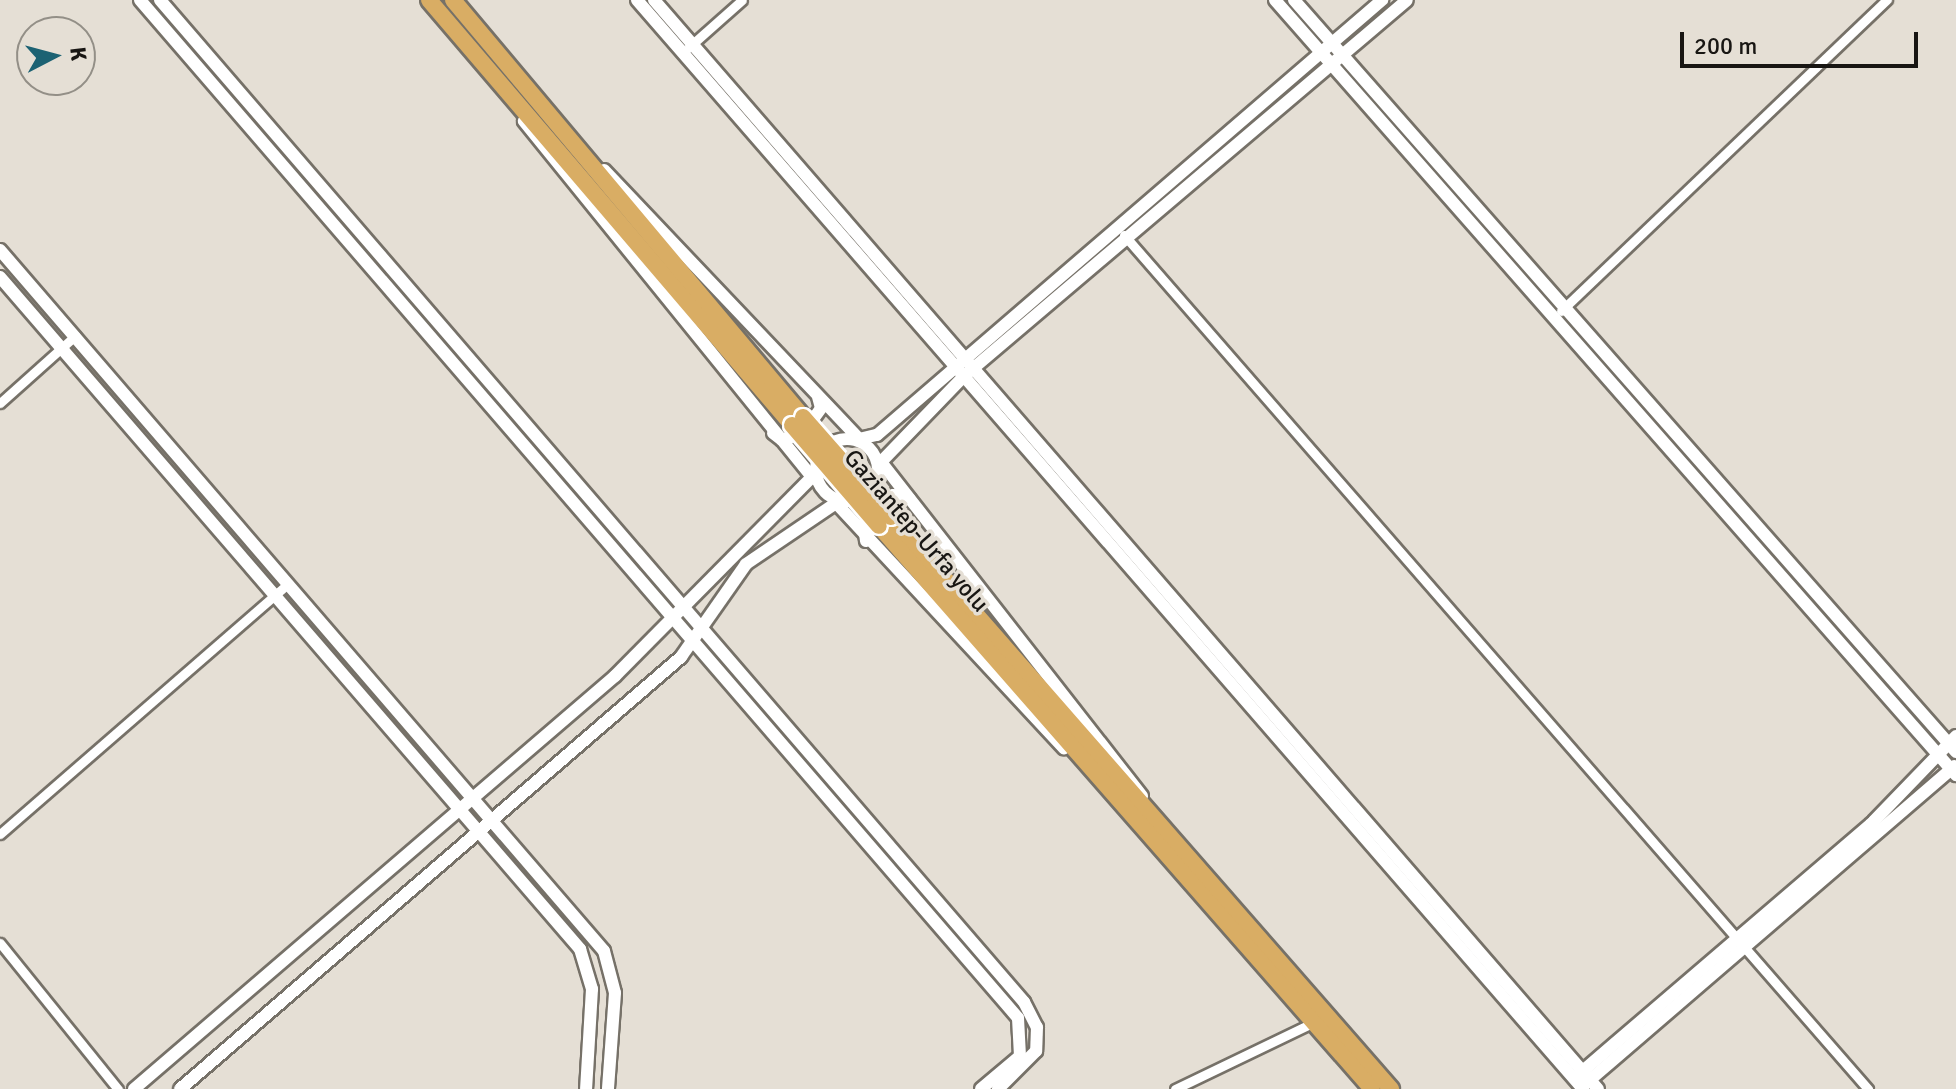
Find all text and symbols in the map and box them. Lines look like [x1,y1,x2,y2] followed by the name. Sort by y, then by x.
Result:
[16,16,96,96] north arrow
[1684,16,1922,66] scale bar
[1694,31,1757,61] text: 200 m
[64,45,93,62] text: K
[838,444,994,618] street label: Gaziantep-Urfa yolu

